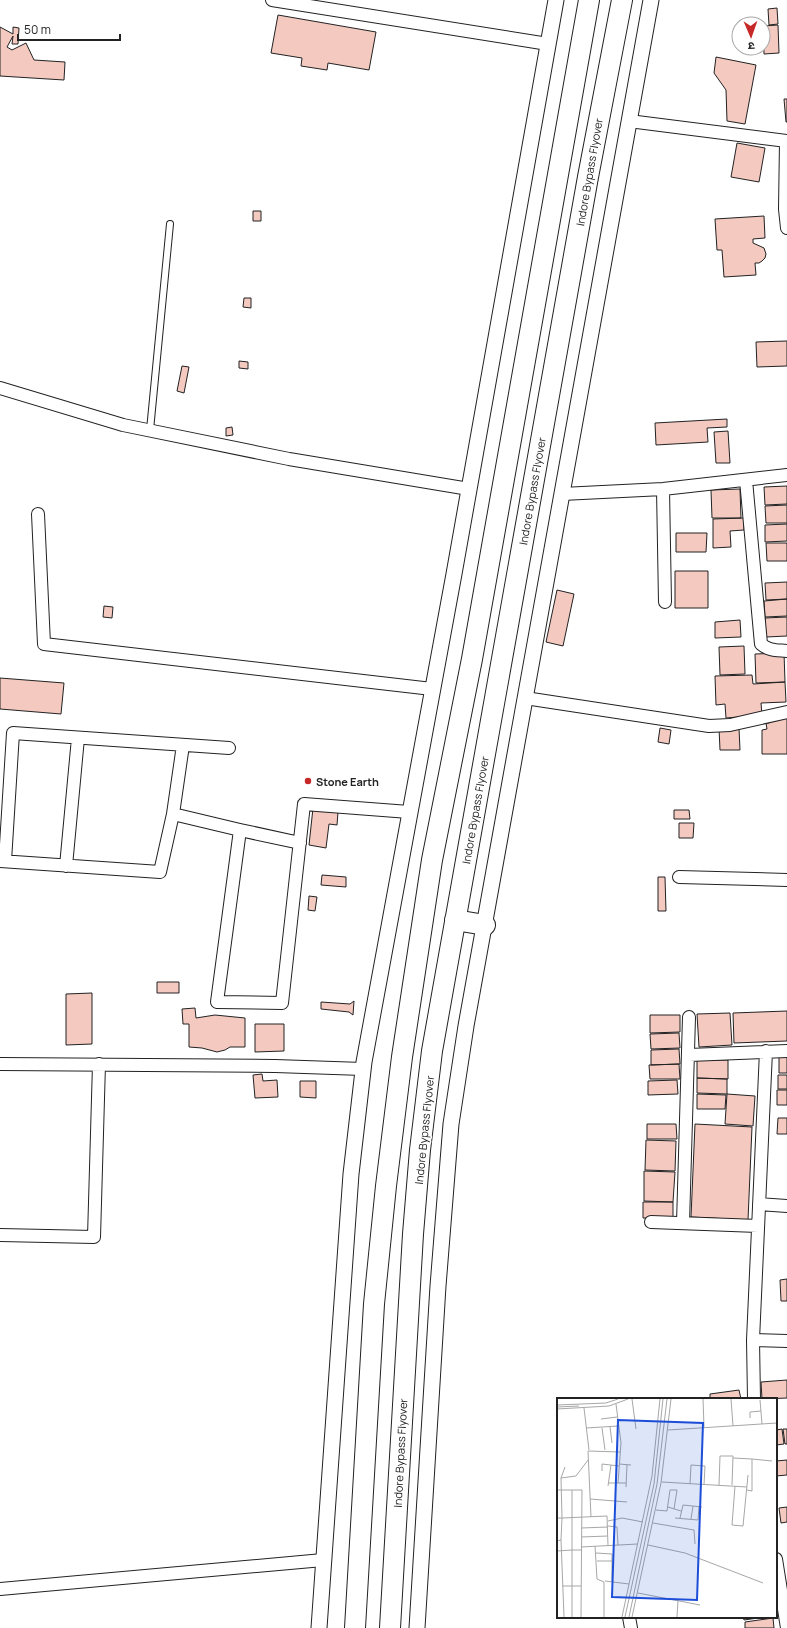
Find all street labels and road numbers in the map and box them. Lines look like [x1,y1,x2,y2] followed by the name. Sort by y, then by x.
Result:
[572,117,606,227] street label: Indore Bypass Flyover
[515,436,549,546] street label: Indore Bypass Flyover
[458,755,492,865] street label: Indore Bypass Flyover
[411,1075,437,1185] street label: Indore Bypass Flyover
[390,1398,410,1508] street label: Indore Bypass Flyover

